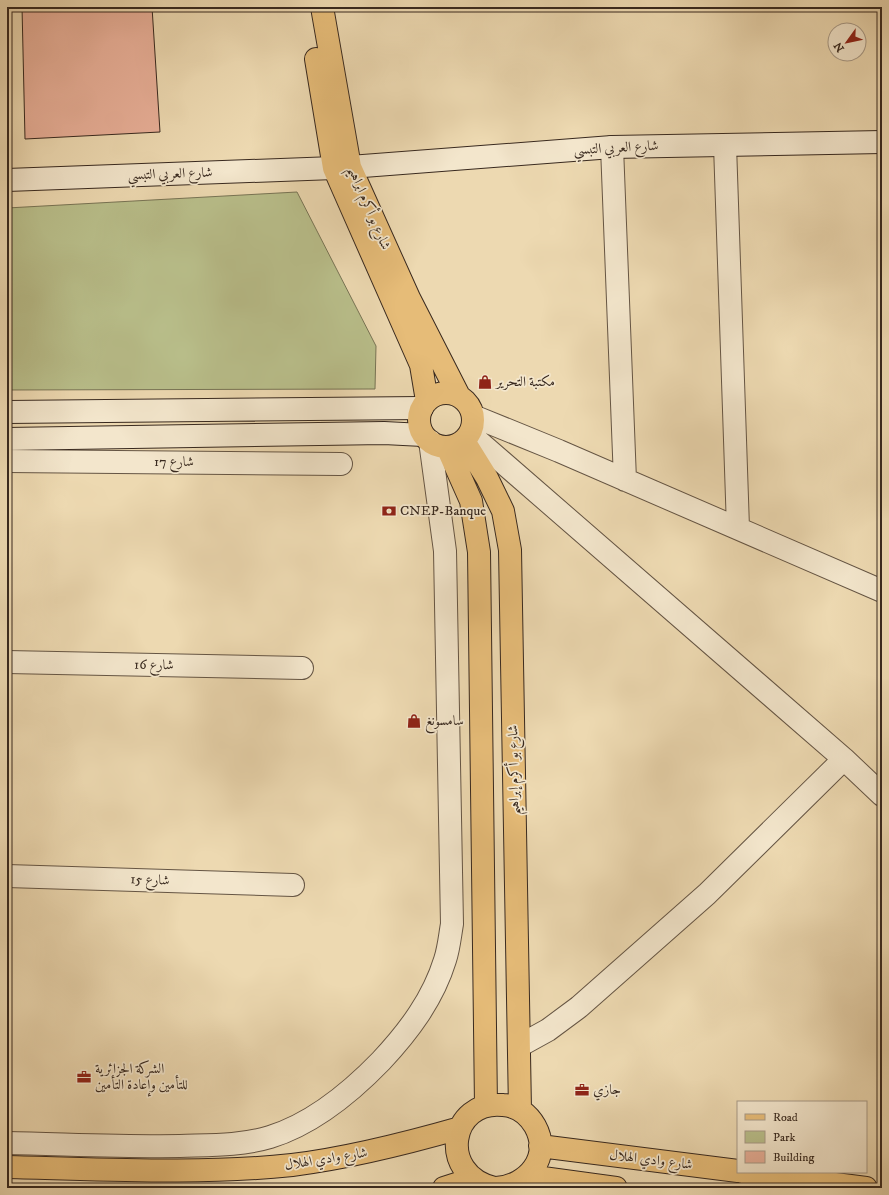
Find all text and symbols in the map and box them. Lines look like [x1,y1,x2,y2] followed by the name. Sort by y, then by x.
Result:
[827,22,867,62] north arrow
[831,39,848,55] text: N
[573,137,659,163] street label: شارع العربي التبسي
[340,163,397,254] street label: شارع بو أكرم ابراهيم
[127,164,213,188] street label: شارع العربي التبسي
[494,373,555,391] place label: مكتبة التحرير
[477,374,493,390] shop icon: مكتبة التحرير
[154,453,194,473] street label: شارع 17
[400,502,486,520] place label: CNEP-Banque
[381,503,397,519] bank icon: CNEP-Banque
[134,656,174,676] street label: شارع 16
[425,712,464,734] place label: سامسونغ
[406,713,422,729] shop icon: سامسونغ
[502,725,528,815] street label: شارع بو أكرم إبراهيم
[130,870,170,892] street label: شارع 15
[95,1060,188,1097] place label: الشركة الجزائرية للتأمين وإعادة التأمين
[76,1069,92,1085] office icon: الشركة الجزائرية للتأمين وإعادة التأمين
[593,1081,621,1101] place label: جازي
[574,1082,590,1098] office icon: جازي
[737,1101,867,1173] legend
[773,1110,798,1125] text: Road
[773,1130,795,1145] text: Park
[283,1144,369,1176] street label: شارع وادي الهلال
[608,1146,694,1176] street label: شارع وادي الهلال
[773,1150,814,1165] text: Building

